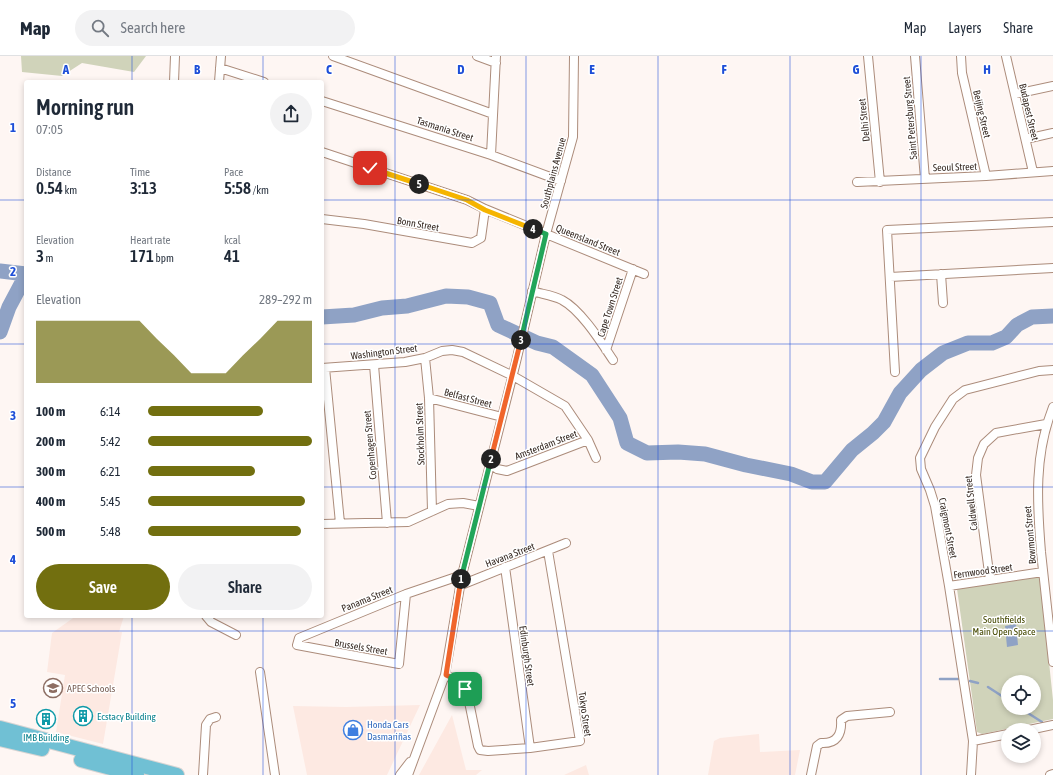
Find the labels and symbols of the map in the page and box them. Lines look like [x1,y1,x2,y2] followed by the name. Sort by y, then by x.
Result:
[62,62,70,77] text: A
[194,62,201,77] text: B
[326,62,332,77] text: C
[457,62,465,77] text: D
[589,62,595,77] text: E
[721,62,727,77] text: F
[853,62,860,77] text: G
[983,62,991,77] text: H
[901,76,919,160] street label: Saint Petersburg Street
[1017,83,1041,142] street label: Budapest Street
[971,89,993,139] street label: Beijing Street
[856,98,872,142] street label: Delhi Street
[415,115,475,143] street label: Tasmania Street
[10,120,16,135] text: 1
[538,136,568,210] street label: Southplains Avenue
[353,151,387,185] pin
[933,161,977,173] street label: Seoul Street
[409,174,429,194] pin: 5
[396,215,440,233] street label: Bonn Street
[523,219,543,239] pin: 4
[554,222,622,258] street label: Queensland Street
[10,264,16,279] text: 2
[595,276,625,338] street label: Cape Town Street
[511,330,531,350] pin: 3
[350,342,418,362] street label: Washington Street
[443,386,493,410] street label: Belfast Street
[413,402,427,465] street label: Stockholm Street
[10,408,16,423] text: 3
[361,410,379,480] street label: Copenhagen Street
[513,428,579,462] street label: Amsterdam Street
[481,449,501,469] pin: 2
[963,475,979,531] street label: Caldwell Street
[937,497,959,559] street label: Craigmont Street
[1022,505,1038,564] street label: Bowmont Street
[484,541,536,569] street label: Havana Street
[9,552,16,567] text: 4
[953,561,1013,581] street label: Fernwood Street
[451,569,471,589] pin: 1
[340,584,394,614] street label: Panama Street
[972,614,1036,637] park label: Southfields Main Open Space
[517,625,537,687] street label: Edinburgh Street
[334,637,388,657] street label: Brussels Street
[448,672,482,706] pin
[42,677,64,699] school or university icon: APEC Schools
[67,683,116,694] place label: APEC Schools
[576,691,594,737] street label: Tokyo Street
[10,696,16,711] text: 5
[72,705,94,727] building icon: Ecstacy Building
[35,708,57,730] building icon: IMB Building
[97,711,157,722] place label: Ecstacy Building
[342,719,364,741] shop icon: Honda Cars Dasmariñas
[367,719,411,742] place label: Honda Cars Dasmariñas
[23,732,70,743] place label: IMB Building

